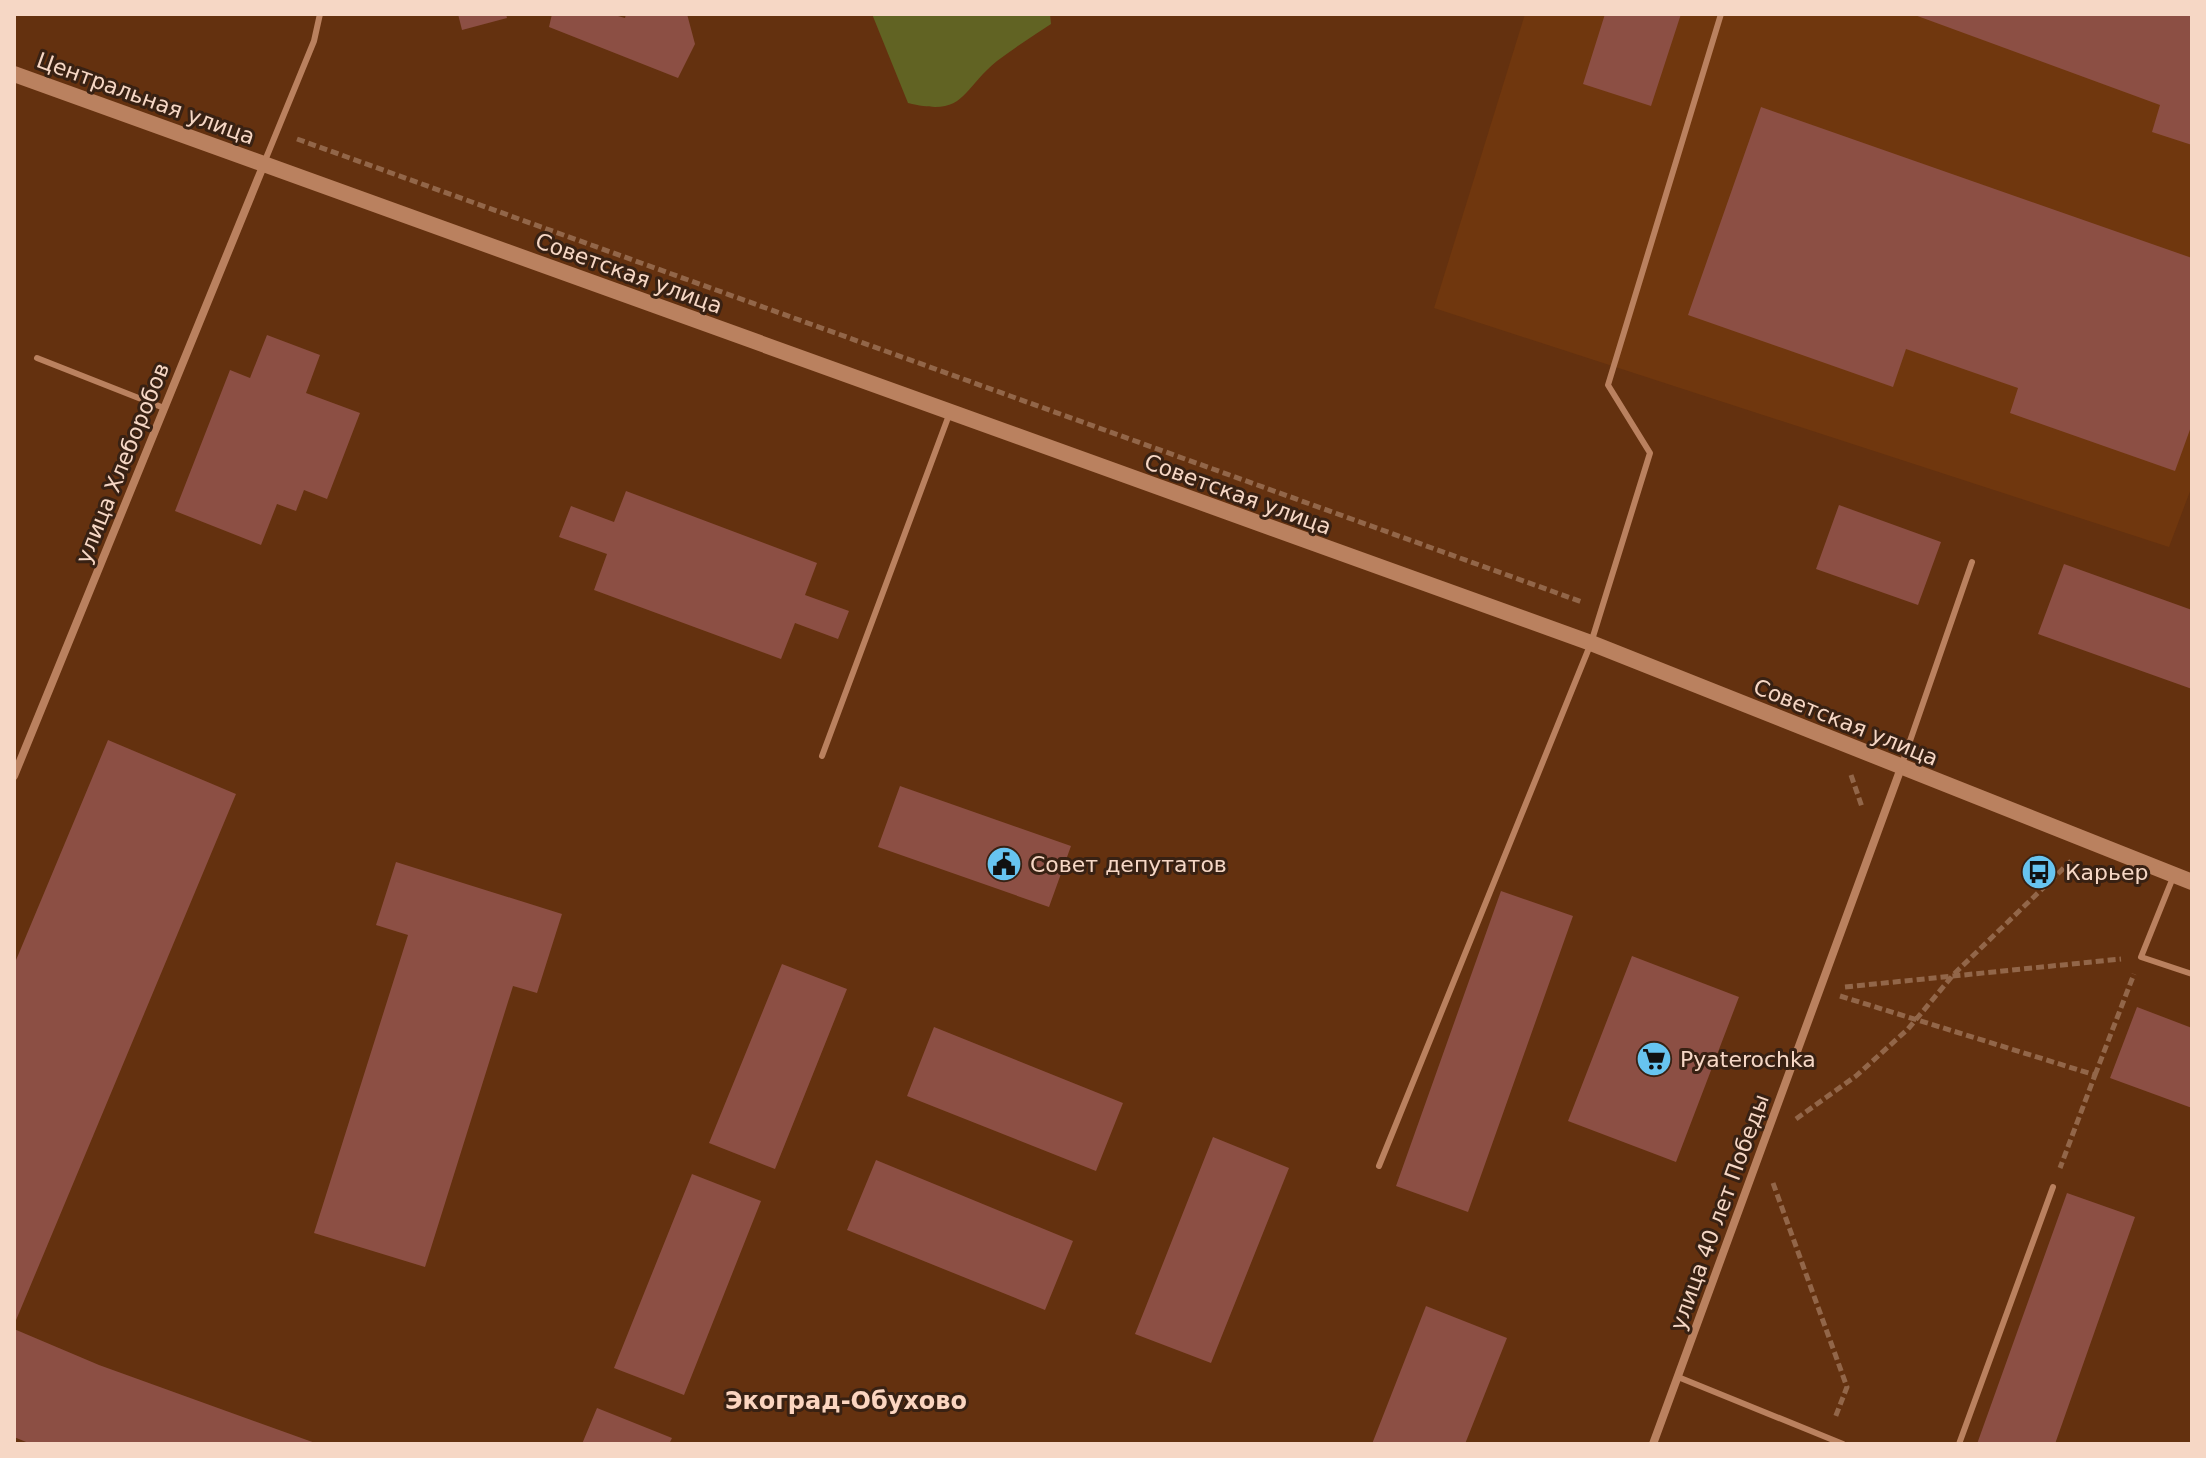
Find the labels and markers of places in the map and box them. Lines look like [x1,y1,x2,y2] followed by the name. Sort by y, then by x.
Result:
[985,845,1023,883] public building icon: Совет депутатов
[1030,852,1227,877] place label: Совет депутатов
[2020,853,2058,891] bus stop icon: Карьер
[2065,860,2149,885] place label: Карьер
[1635,1040,1673,1078] supermarket icon: Pyaterochka
[1680,1047,1816,1072] place label: Pyaterochka

